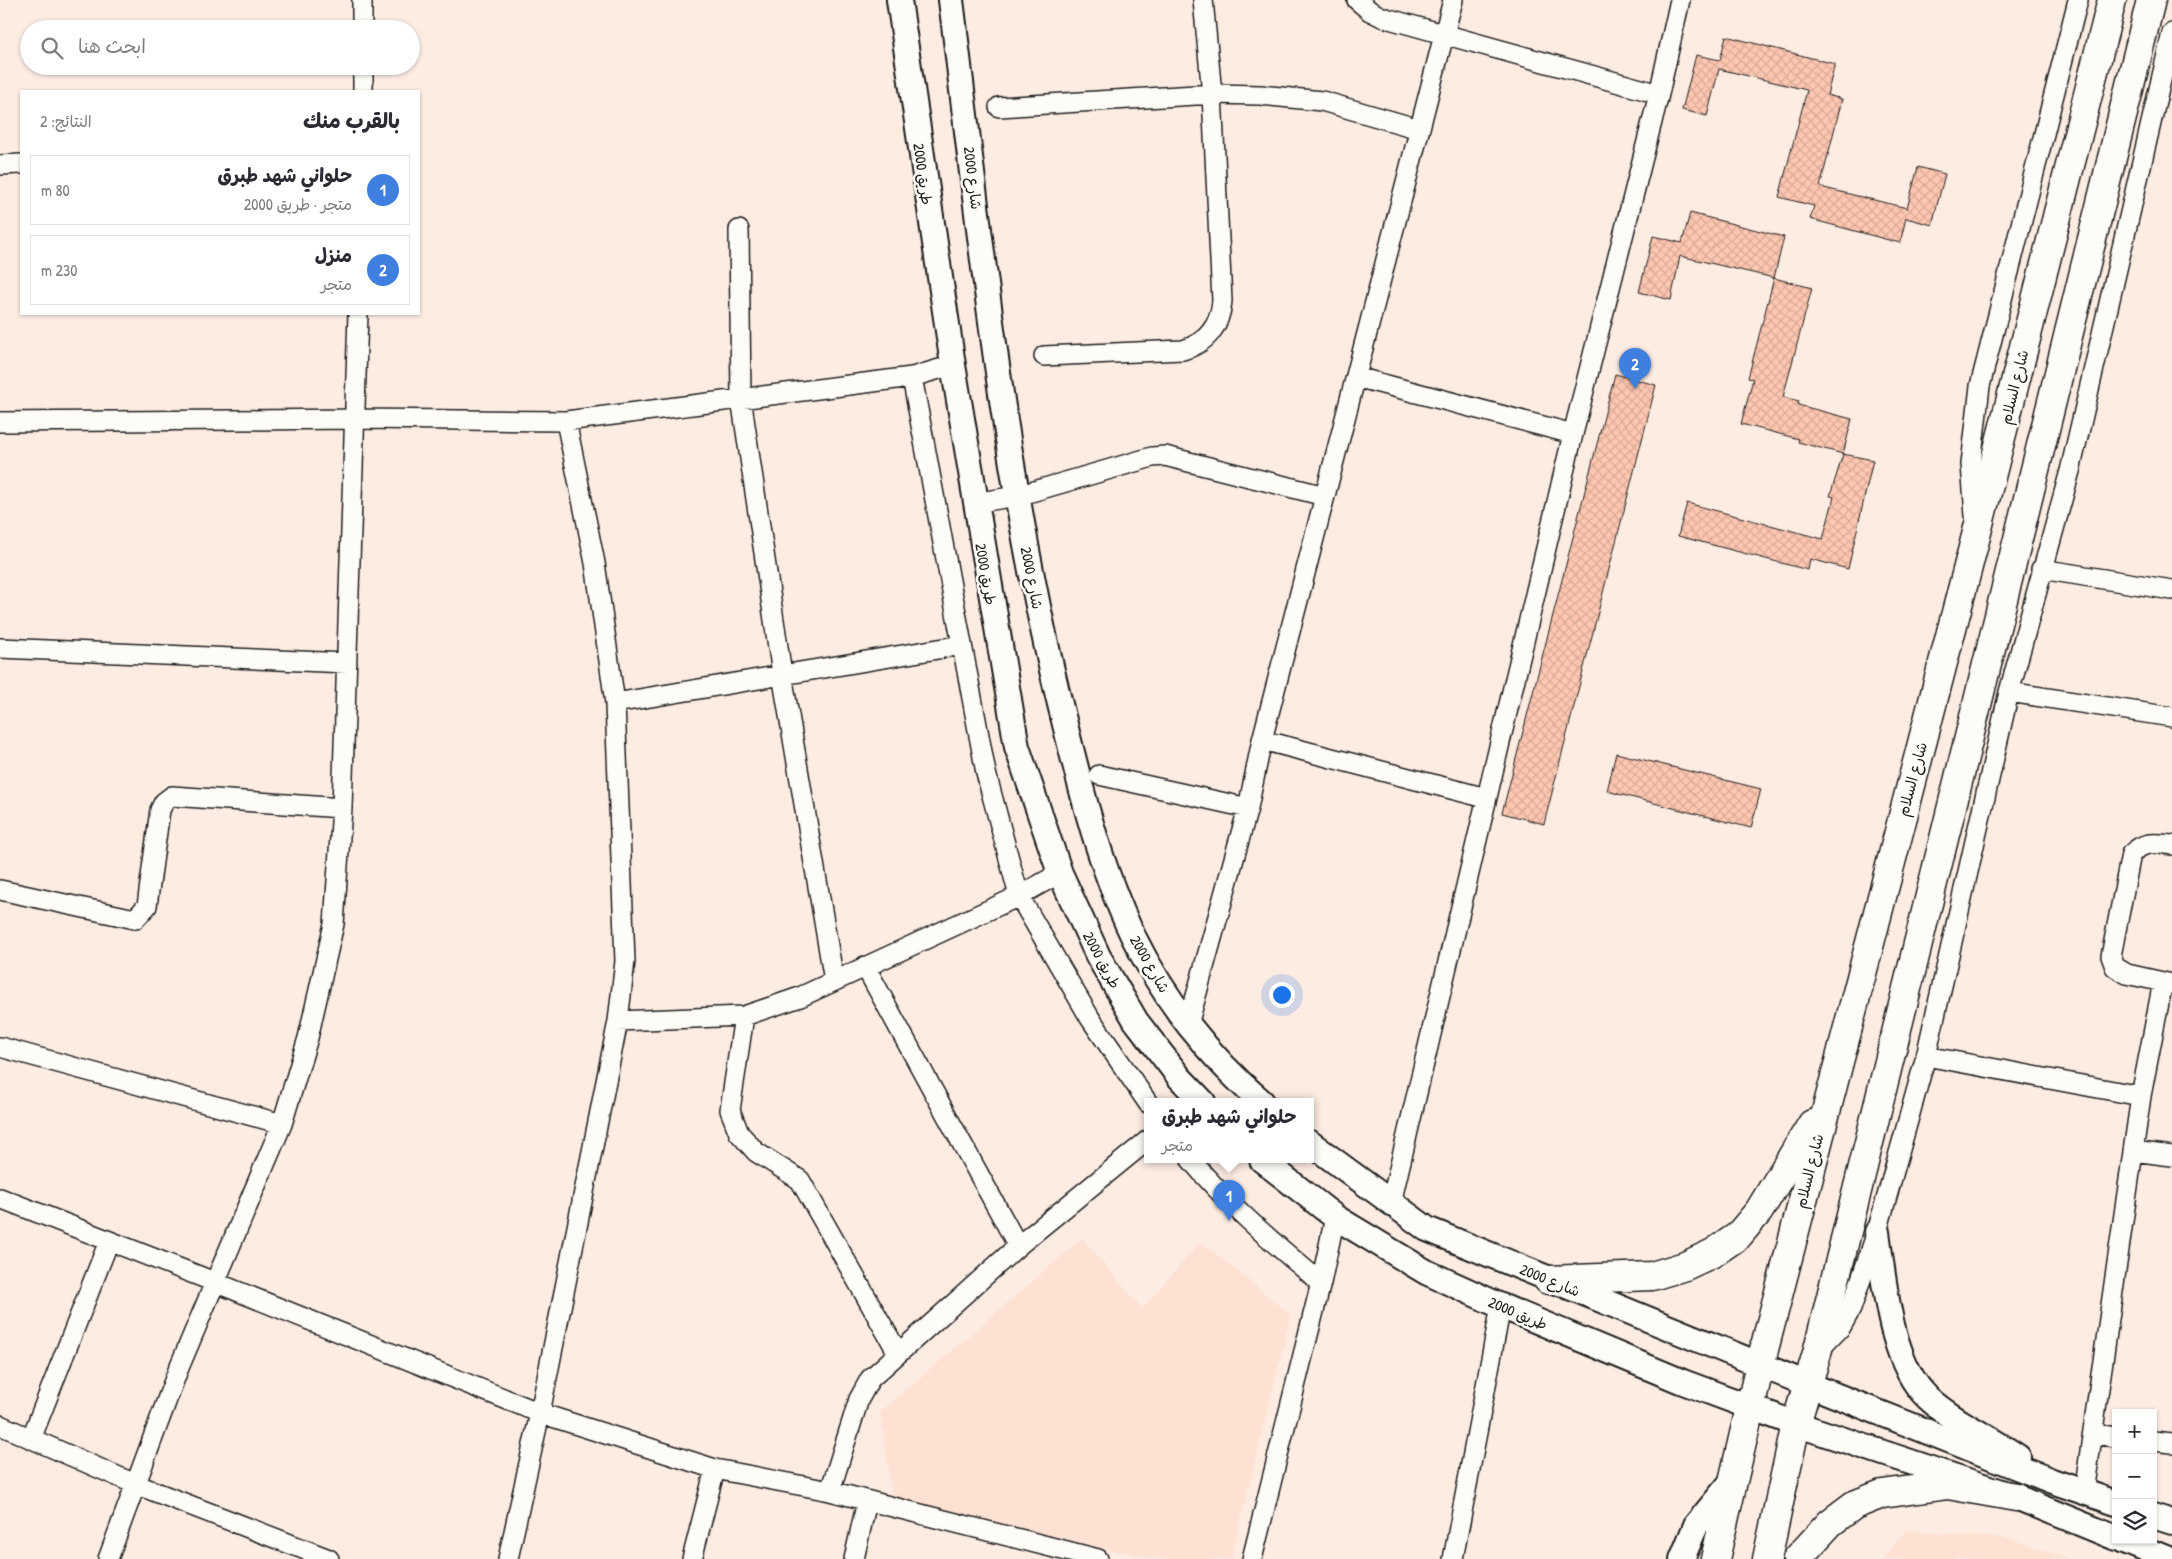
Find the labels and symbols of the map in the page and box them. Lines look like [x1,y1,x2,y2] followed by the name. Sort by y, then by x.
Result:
[908,142,938,206] street label: طريق 2000
[959,145,987,211] street label: شارع 2000
[1619,348,1651,389] pin: 2
[1995,348,2034,427] street label: شارع السلام
[970,542,1002,606] street label: طريق 2000
[1016,545,1048,611] street label: شارع 2000
[1892,740,1933,819] street label: شارع السلام
[1078,928,1126,992] street label: طريق 2000
[1125,931,1175,997] street label: شارع 2000
[1269,982,1295,1008] your location
[1790,1132,1829,1211] street label: شارع السلام
[1213,1180,1245,1221] pin: 1
[1517,1258,1583,1302] street label: شارع 2000
[1485,1291,1551,1335] street label: طريق 2000

